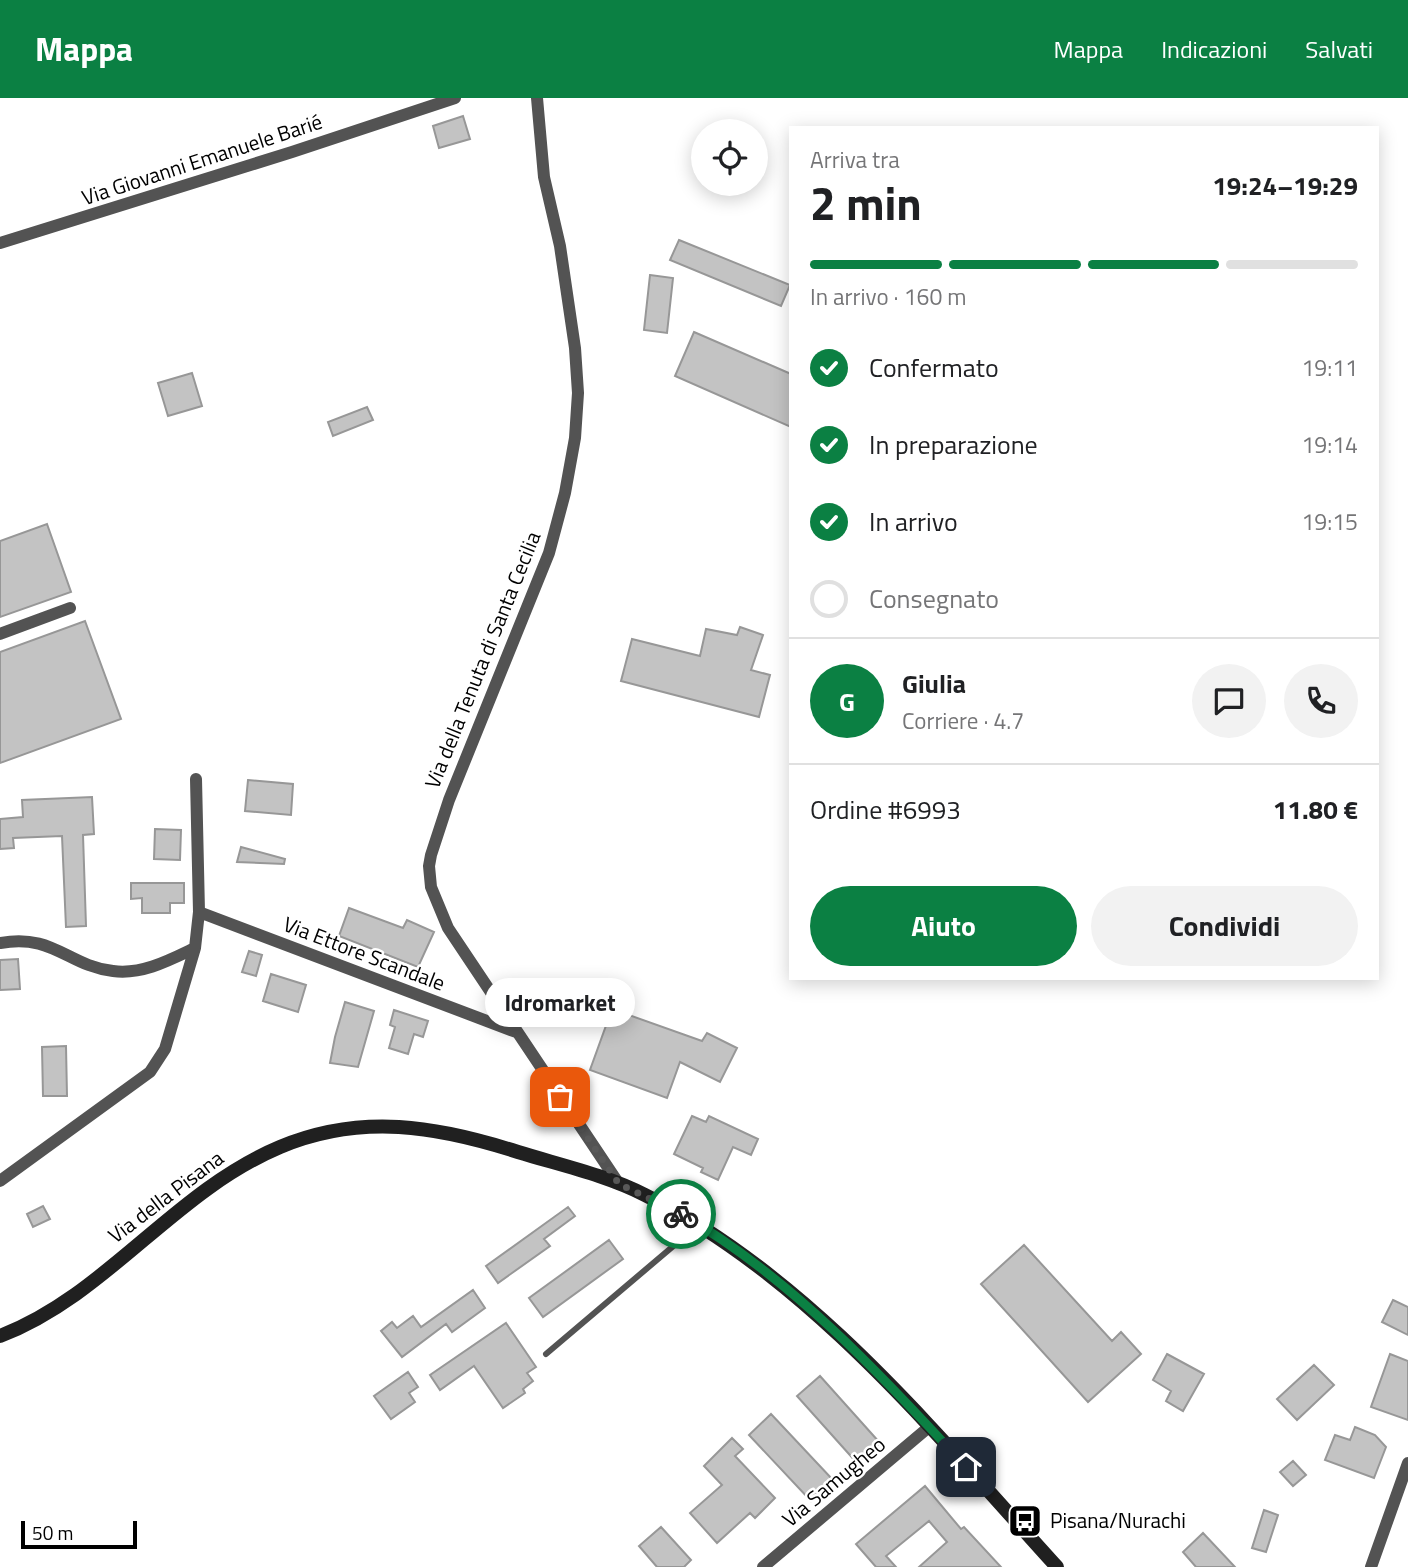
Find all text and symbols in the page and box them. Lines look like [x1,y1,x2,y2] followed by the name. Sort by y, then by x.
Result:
[35,24,133,74] text: Mappa
[1054,31,1123,67] text: Mappa
[1161,31,1267,67] text: Indicazioni
[1305,31,1373,67] text: Salvati
[77,105,326,213] street label: Via Giovanni Emanuele Barié
[691,119,768,196] map controls
[691,119,768,196] button: locate
[810,142,900,177] text: Arriva tra
[1212,166,1358,205] text: 19:24–19:29
[810,168,922,238] text: 2 min
[810,279,967,314] text: In arrivo · 160 m
[869,348,999,387] text: Confermato
[810,349,848,387] icon: check
[1301,350,1358,385] text: 19:11
[869,425,1038,464] text: In preparazione
[810,426,848,464] icon: check
[1301,427,1358,462] text: 19:14
[869,502,958,541] text: In arrivo
[810,503,848,541] icon: check
[1301,504,1358,539] text: 19:15
[416,526,549,793] street label: Via della Tenuta di Santa Cecilia
[869,579,999,618] text: Consegnato
[902,664,966,703] text: Giulia
[1192,664,1266,738] button: chat
[1284,664,1358,738] button: phone
[839,682,855,721] text: G
[902,703,1024,738] text: Corriere · 4.7
[810,790,961,829] text: Ordine #6993
[1273,790,1358,829] text: 11.80 €
[810,886,1077,966] button: Aiuto
[1091,886,1358,966] button: Condividi
[279,907,450,999] street label: Via Ettore Scandale
[485,978,635,1027] callout: Idromarket
[504,985,616,1020] text: Idromarket
[530,1067,590,1127] pin
[541,1078,579,1116] icon: bag
[101,1142,230,1250] street label: Via della Pisana
[646,1179,716,1249] courier
[662,1195,700,1233] icon: bike
[775,1428,892,1534] street label: Via Samugheo
[936,1437,996,1497] pin
[947,1448,985,1486] icon: home
[1006,1502,1044,1540] bus stop icon: Pisana/Nurachi
[1050,1504,1186,1536] place label: Pisana/Nurachi
[21,1518,136,1550] scale bar
[32,1518,73,1547] text: 50 m

